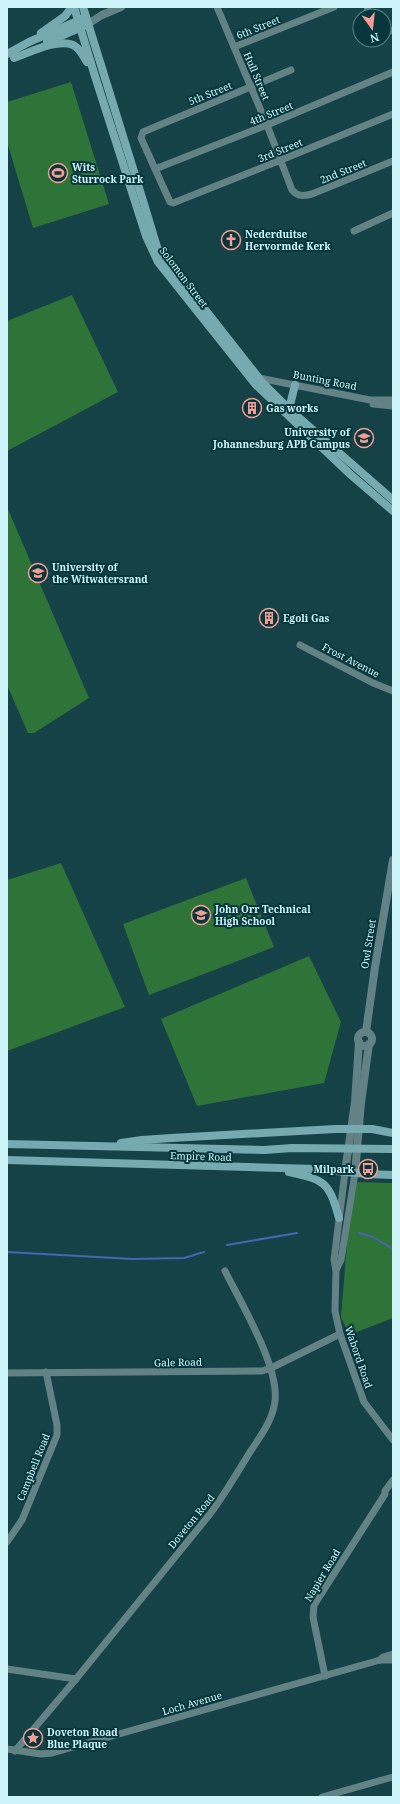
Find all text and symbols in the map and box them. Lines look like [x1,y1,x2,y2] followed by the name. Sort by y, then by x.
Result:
[352,8,392,48] north arrow
[234,12,282,42] street label: 6th Street
[368,30,381,47] text: N
[241,50,274,103] street label: Hull Street
[186,78,234,108] street label: 5th Street
[247,98,295,128] street label: 4th Street
[256,135,305,165] street label: 3rd Street
[318,155,369,187] street label: 2nd Street
[72,160,144,186] place label: Wits Sturrock Park
[47,162,69,184] sports icon: Wits Sturrock Park
[245,227,331,253] place label: Nederduitse Hervormde Kerk
[220,229,242,251] church icon: Nederduitse Hervormde Kerk
[157,244,212,310] street label: Solomon Street
[292,367,358,393] street label: Bunting Road
[241,397,263,419] building icon: Gas works
[266,401,318,415] place label: Gas works
[212,425,351,451] place label: University of Johannesburg APB Campus
[353,427,375,449] school or university icon: University of Johannesburg APB Campus
[52,560,148,586] place label: University of the Witwatersrand
[27,562,49,584] school or university icon: University of the Witwatersrand
[258,607,280,629] building icon: Egoli Gas
[283,611,330,625] place label: Egoli Gas
[320,640,382,680] street label: Frost Avenue
[214,902,311,928] place label: John Orr Technical High School
[190,904,212,926] school or university icon: John Orr Technical High School
[357,918,379,970] street label: Owl Street
[170,1148,232,1164] street label: Empire Road
[357,1158,379,1180] bus stop icon: Milpark
[313,1162,355,1176] place label: Milpark
[342,1324,376,1390] street label: Wabord Road
[154,1355,202,1369] street label: Gale Road
[13,1431,53,1503] street label: Campbell Road
[165,1491,217,1551] street label: Doveton Road
[301,1546,343,1604] street label: Napier Road
[160,1688,224,1718] street label: Loch Avenue
[47,1725,118,1751] place label: Doveton Road Blue Plaque
[22,1727,44,1749] place icon: Doveton Road Blue Plaque

